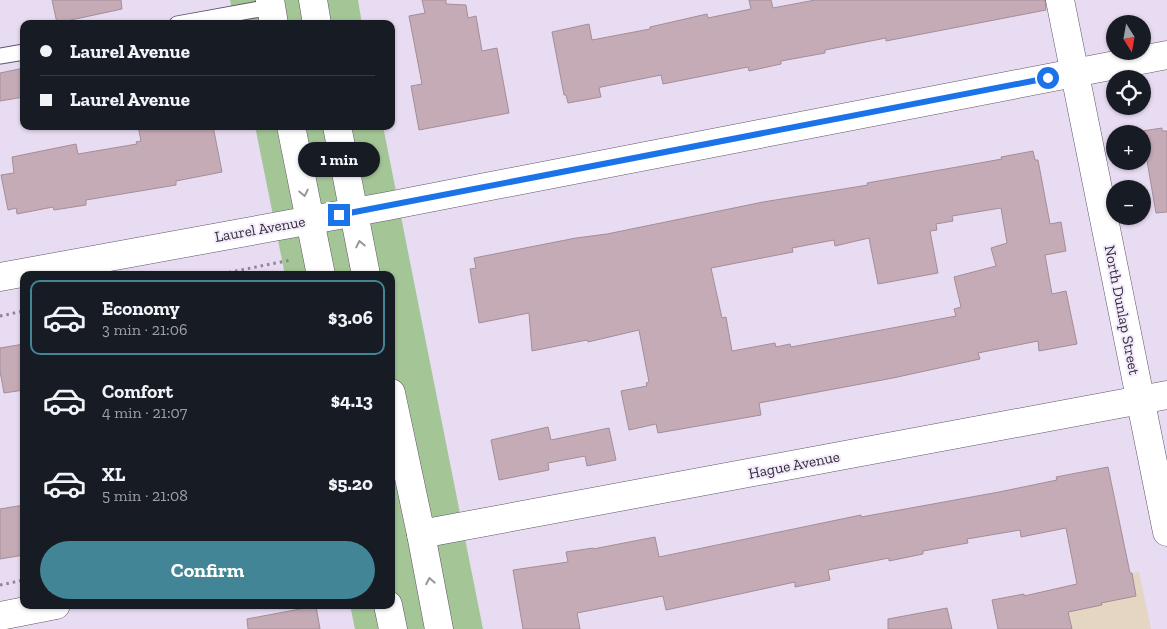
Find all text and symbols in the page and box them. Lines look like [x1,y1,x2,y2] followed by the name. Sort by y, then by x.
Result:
[1106,15,1151,60] north arrow
[1106,15,1151,225] map controls
[70,40,190,63] text: Laurel Avenue
[1037,67,1059,89] route start
[1106,70,1151,115] button: locate
[70,88,190,111] text: Laurel Avenue
[1106,125,1151,170] button: +
[298,142,380,178] callout: 1 min
[320,150,358,169] text: 1 min
[1106,180,1151,225] button: −
[298,188,309,197] one-way arrow
[328,204,350,226] route end
[213,212,307,246] street label: Laurel Avenue
[355,239,365,248] one-way arrow
[1101,244,1144,377] street label: North Dunlap Street
[42,295,87,340] icon: car
[102,297,180,320] text: Economy
[328,306,373,329] text: $3.06
[102,320,187,339] text: 3 min · 21:06
[42,378,87,423] icon: car
[102,380,173,403] text: Comfort
[331,389,373,412] text: $4.13
[102,403,187,422] text: 4 min · 21:07
[747,447,841,483] street label: Hague Avenue
[42,461,87,506] icon: car
[102,463,125,486] text: XL
[328,472,373,495] text: $5.20
[102,486,188,505] text: 5 min · 21:08
[40,541,375,599] button: Confirm
[425,577,435,585] one-way arrow

